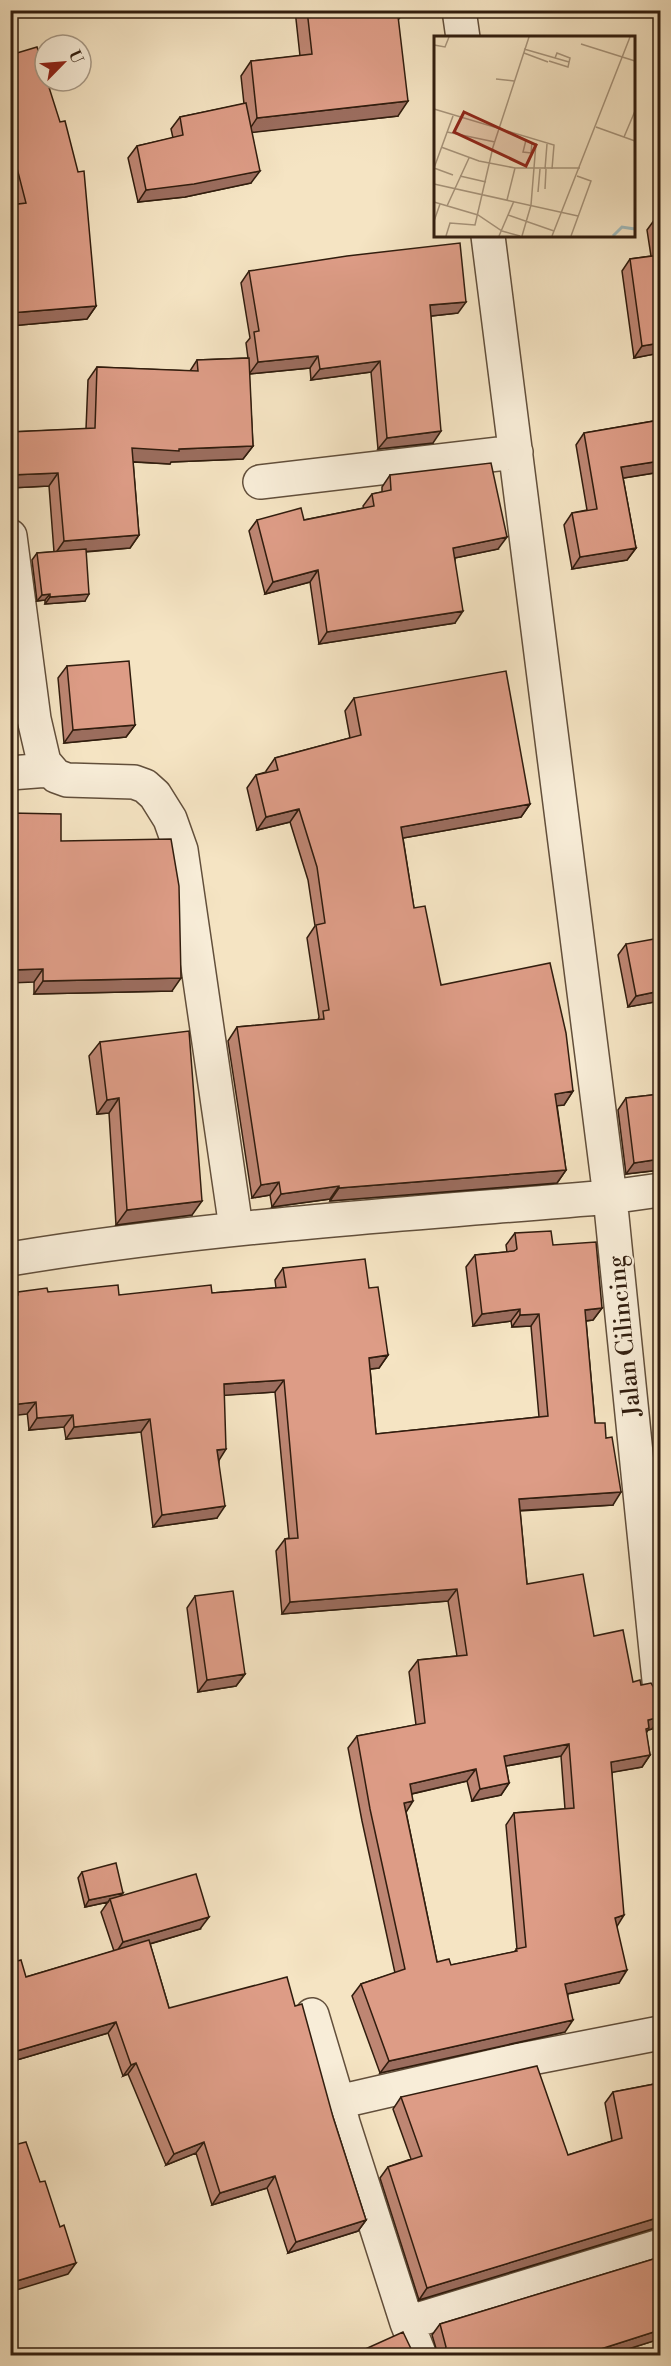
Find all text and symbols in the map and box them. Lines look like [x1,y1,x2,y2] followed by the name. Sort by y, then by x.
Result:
[33,33,93,93] north arrow
[434,36,635,237] inset map
[64,47,88,67] text: U
[602,1254,648,1419] street label: Jalan Cilincing

